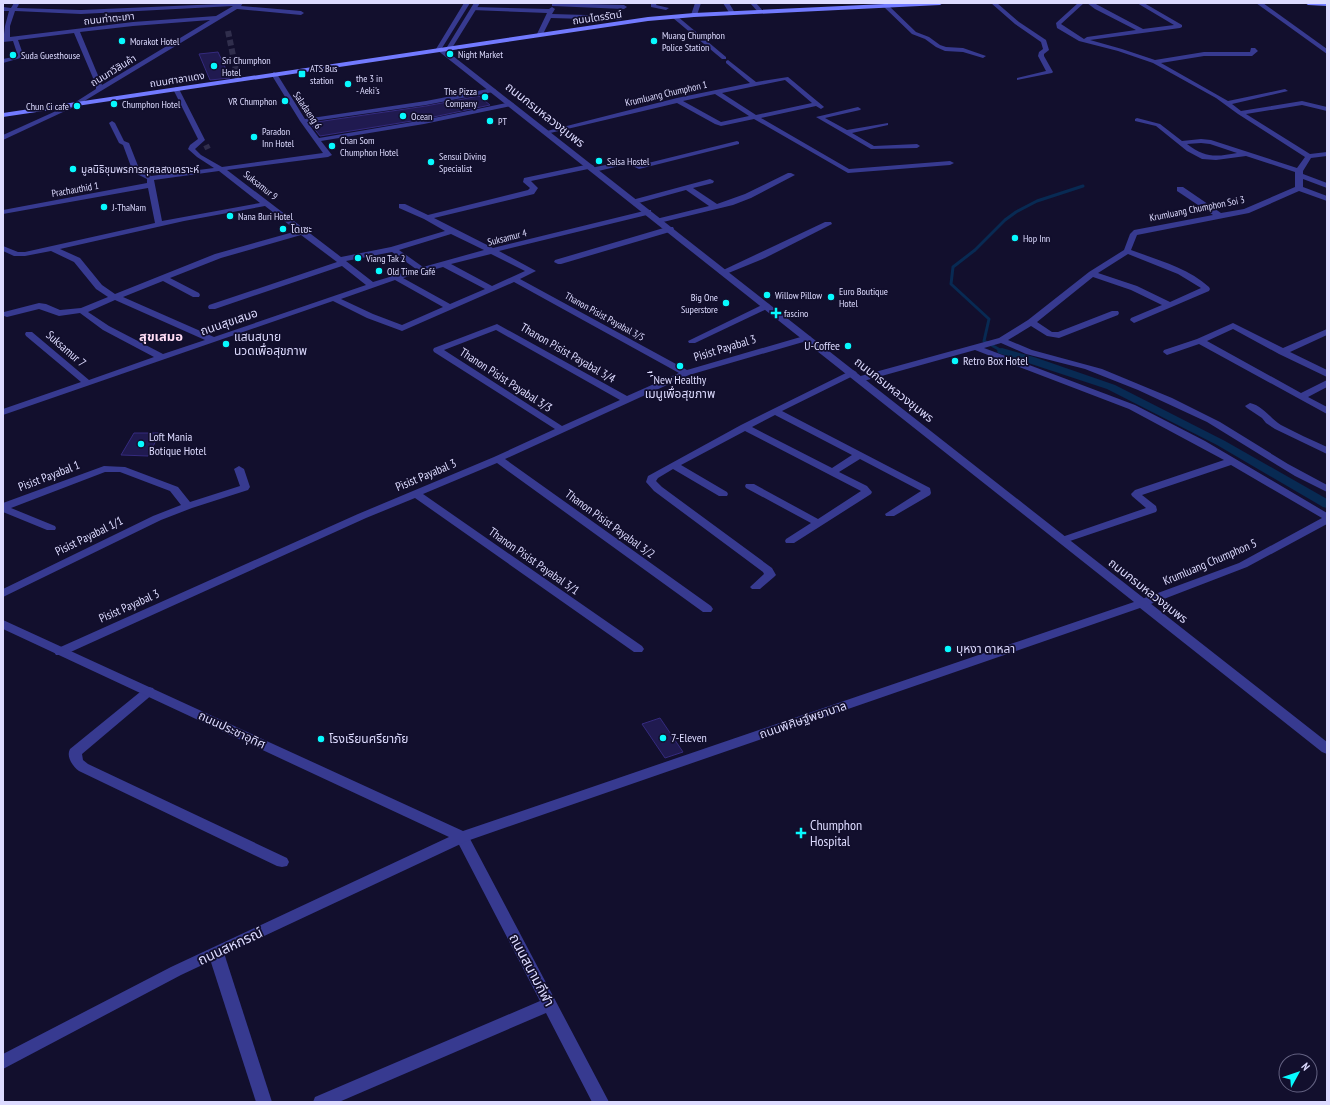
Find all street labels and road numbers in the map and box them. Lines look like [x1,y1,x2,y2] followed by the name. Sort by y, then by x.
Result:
[571,8,623,27] street label: ถนนไตรรัตน์
[83,9,135,28] street label: ถนนท่าตะเภา
[88,52,139,89] street label: ถนนทวีสินค้า
[149,69,206,90] street label: ถนนศาลาแดง
[624,78,708,109] street label: Krumluang Chumphon 1
[503,79,588,150] street label: ถนนกรมหลวงชุมพร
[290,89,325,132] street label: Saladaeng 6
[241,168,280,203] street label: Suksamur 9
[51,179,100,200] street label: Prachauthid 1
[1148,193,1246,224] street label: Krumluang Chumphon Soi 3
[486,226,529,249] street label: Suksamur 4
[563,289,647,344] street label: Thanon Pisist Payabal 3/5
[198,305,260,338] street label: ถนนสุขเสมอ
[518,319,619,386] street label: Thanon Pisist Payabal 3/4
[43,327,89,370] street label: Suksamur 7
[692,331,758,364] street label: Pisist Payabal 3
[457,344,555,415] street label: Thanon Pisist Payabal 3/3
[852,354,937,425] street label: ถนนกรมหลวงชุมพร
[393,455,458,494] street label: Pisist Payabal 3
[16,457,82,494] street label: Pisist Payabal 1
[563,486,658,561] street label: Thanon Pisist Payabal 3/2
[52,513,125,558] street label: Pisist Payabal 1/1
[486,524,582,597] street label: Thanon Pisist Payabal 3/1
[1161,535,1259,588] street label: Krumluang Chumphon 5
[1106,555,1191,626] street label: ถนนกรมหลวงชุมพร
[96,586,161,626] street label: Pisist Payabal 3
[757,698,848,741] street label: ถนนพิศิษฐ์พยาบาล
[196,707,268,752] street label: ถนนประชาอุทิศ
[195,923,265,969] street label: ถนนสหกรณ์
[505,930,559,1010] street label: ถนนสนามกีฬา

